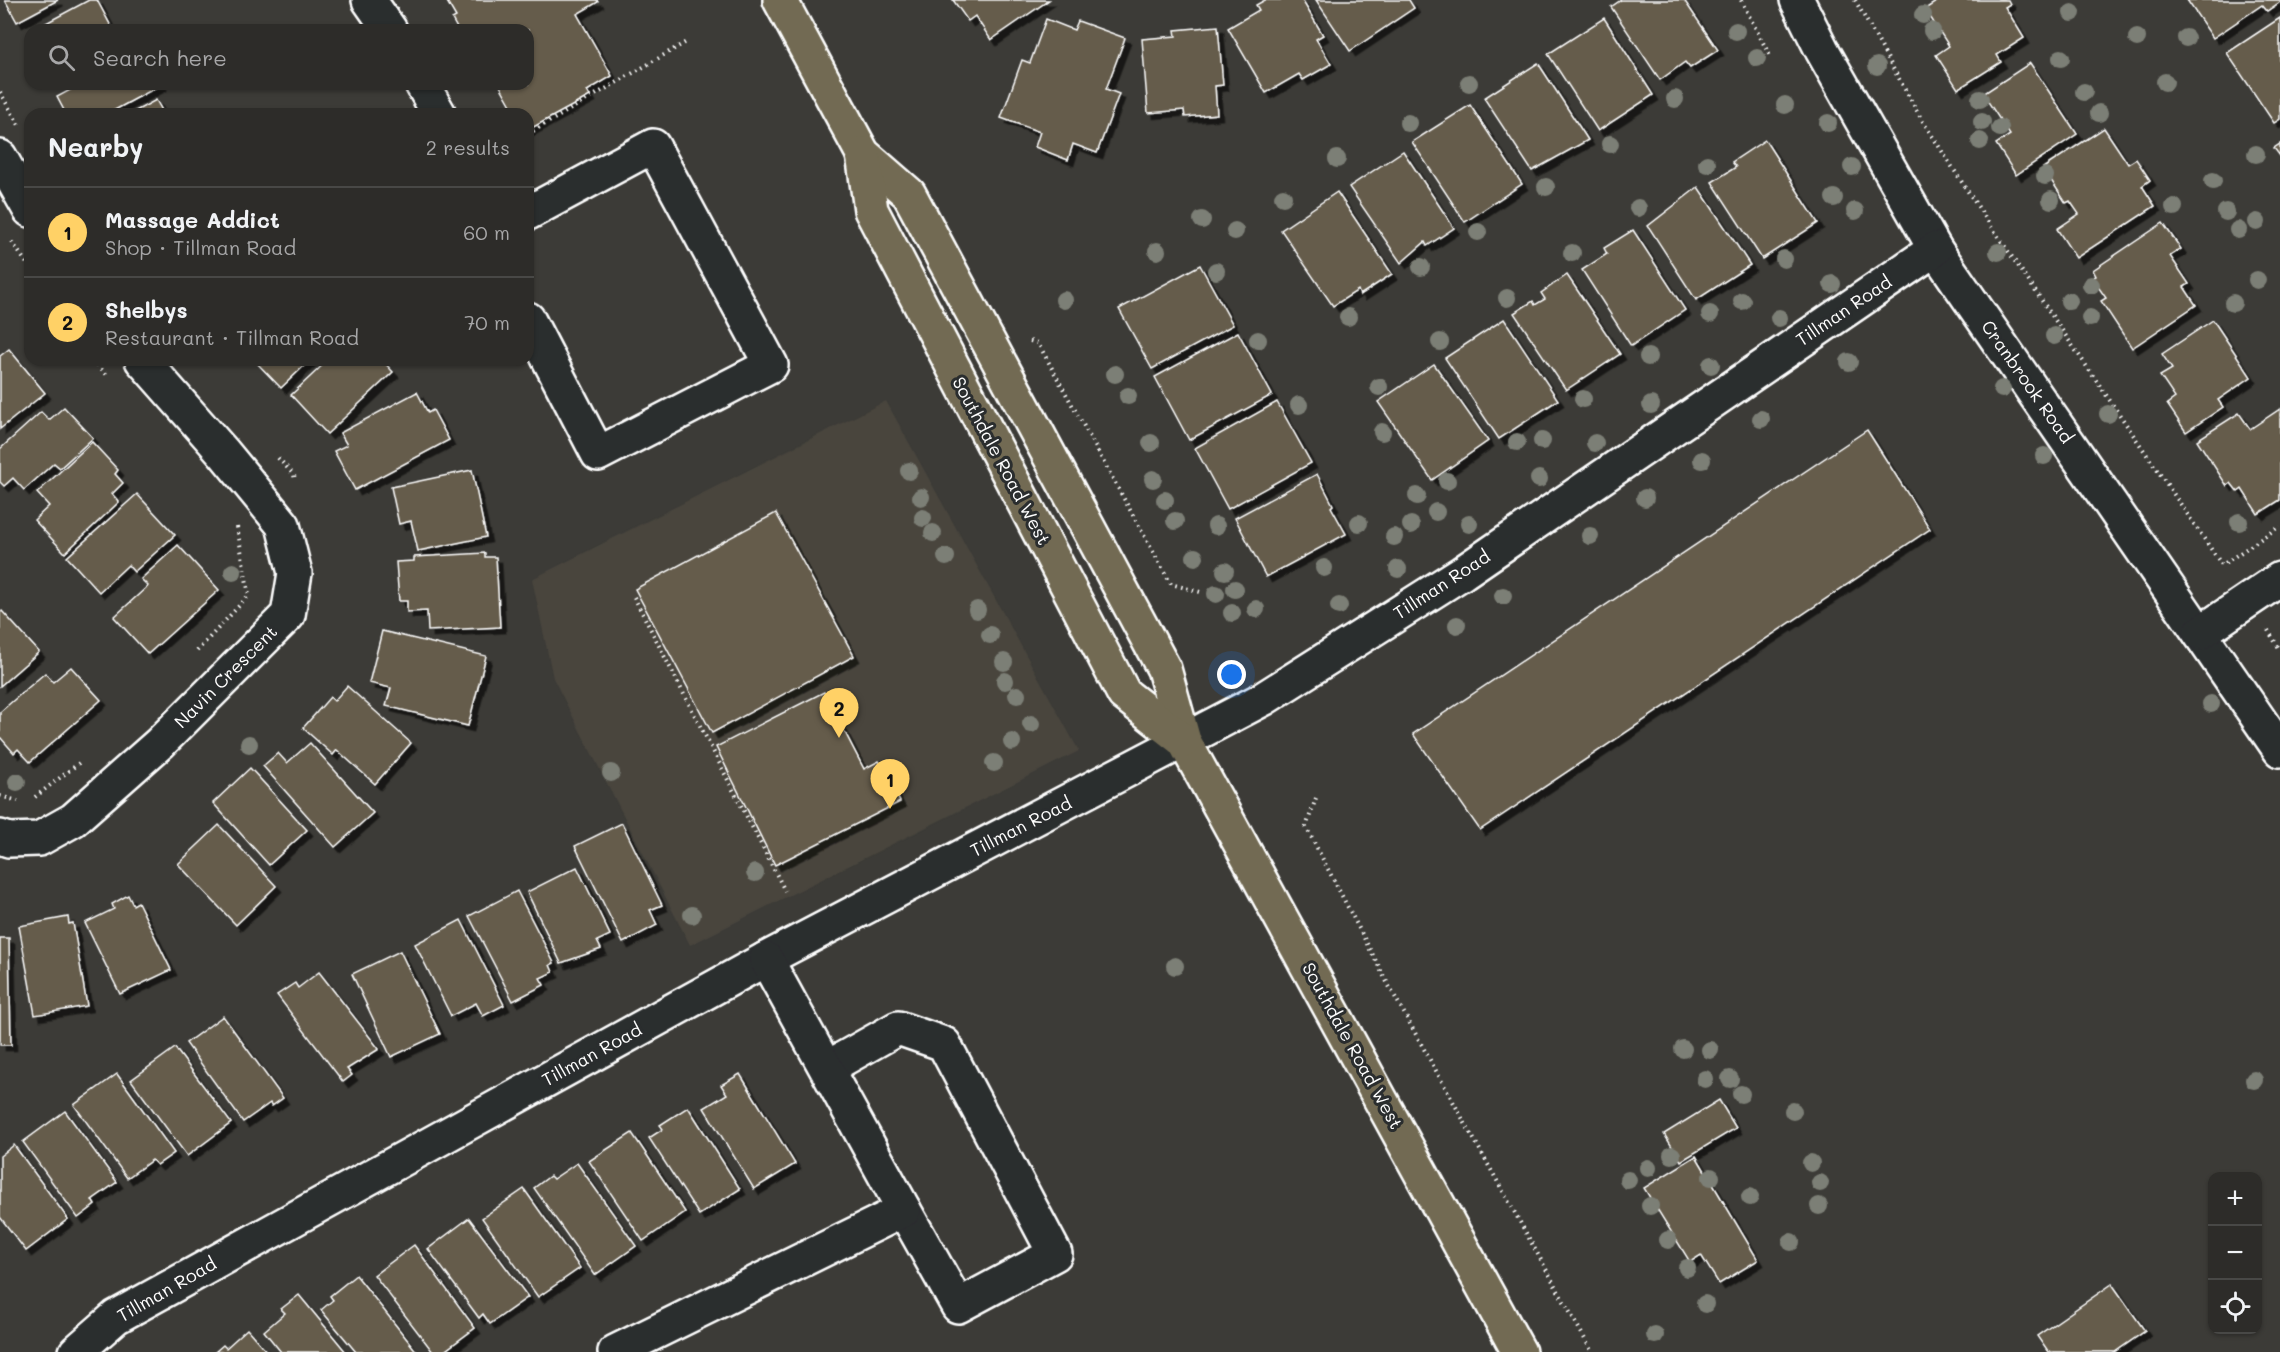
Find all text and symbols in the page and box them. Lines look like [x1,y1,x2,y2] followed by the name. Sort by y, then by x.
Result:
[24,24,534,90] search box
[45,41,78,74] icon: search
[93,43,227,72] text: Search here
[48,130,143,164] text: Nearby
[426,134,510,160] text: 2 results
[105,205,280,234] text: Massage Addict
[63,219,72,245] text: 1
[463,219,510,245] text: 60 m
[105,234,296,260] text: Shop · Tillman Road
[1791,269,1896,351] street label: Tillman Road
[105,295,188,324] text: Shelbys
[62,309,73,335] text: 2
[464,309,510,335] text: 70 m
[1976,315,2079,448] street label: Cranbrook Road
[105,324,359,350] text: Restaurant · Tillman Road
[947,372,1056,549] street label: Southdale Road West
[1388,544,1494,624] street label: Tillman Road
[168,619,282,733] street label: Navin Crescent
[1217,660,1246,689] your location
[820,688,858,738] pin: 2
[870,760,910,809] pin: 1
[966,790,1075,862] street label: Tillman Road
[1297,958,1409,1133] street label: Southdale Road West
[537,1017,646,1091] street label: Tillman Road
[2208,1172,2262,1334] map controls
[2208,1172,2262,1226] button: +
[2208,1226,2262,1280] button: −
[113,1251,220,1327] street label: Tillman Road
[2208,1280,2262,1334] button: locate

